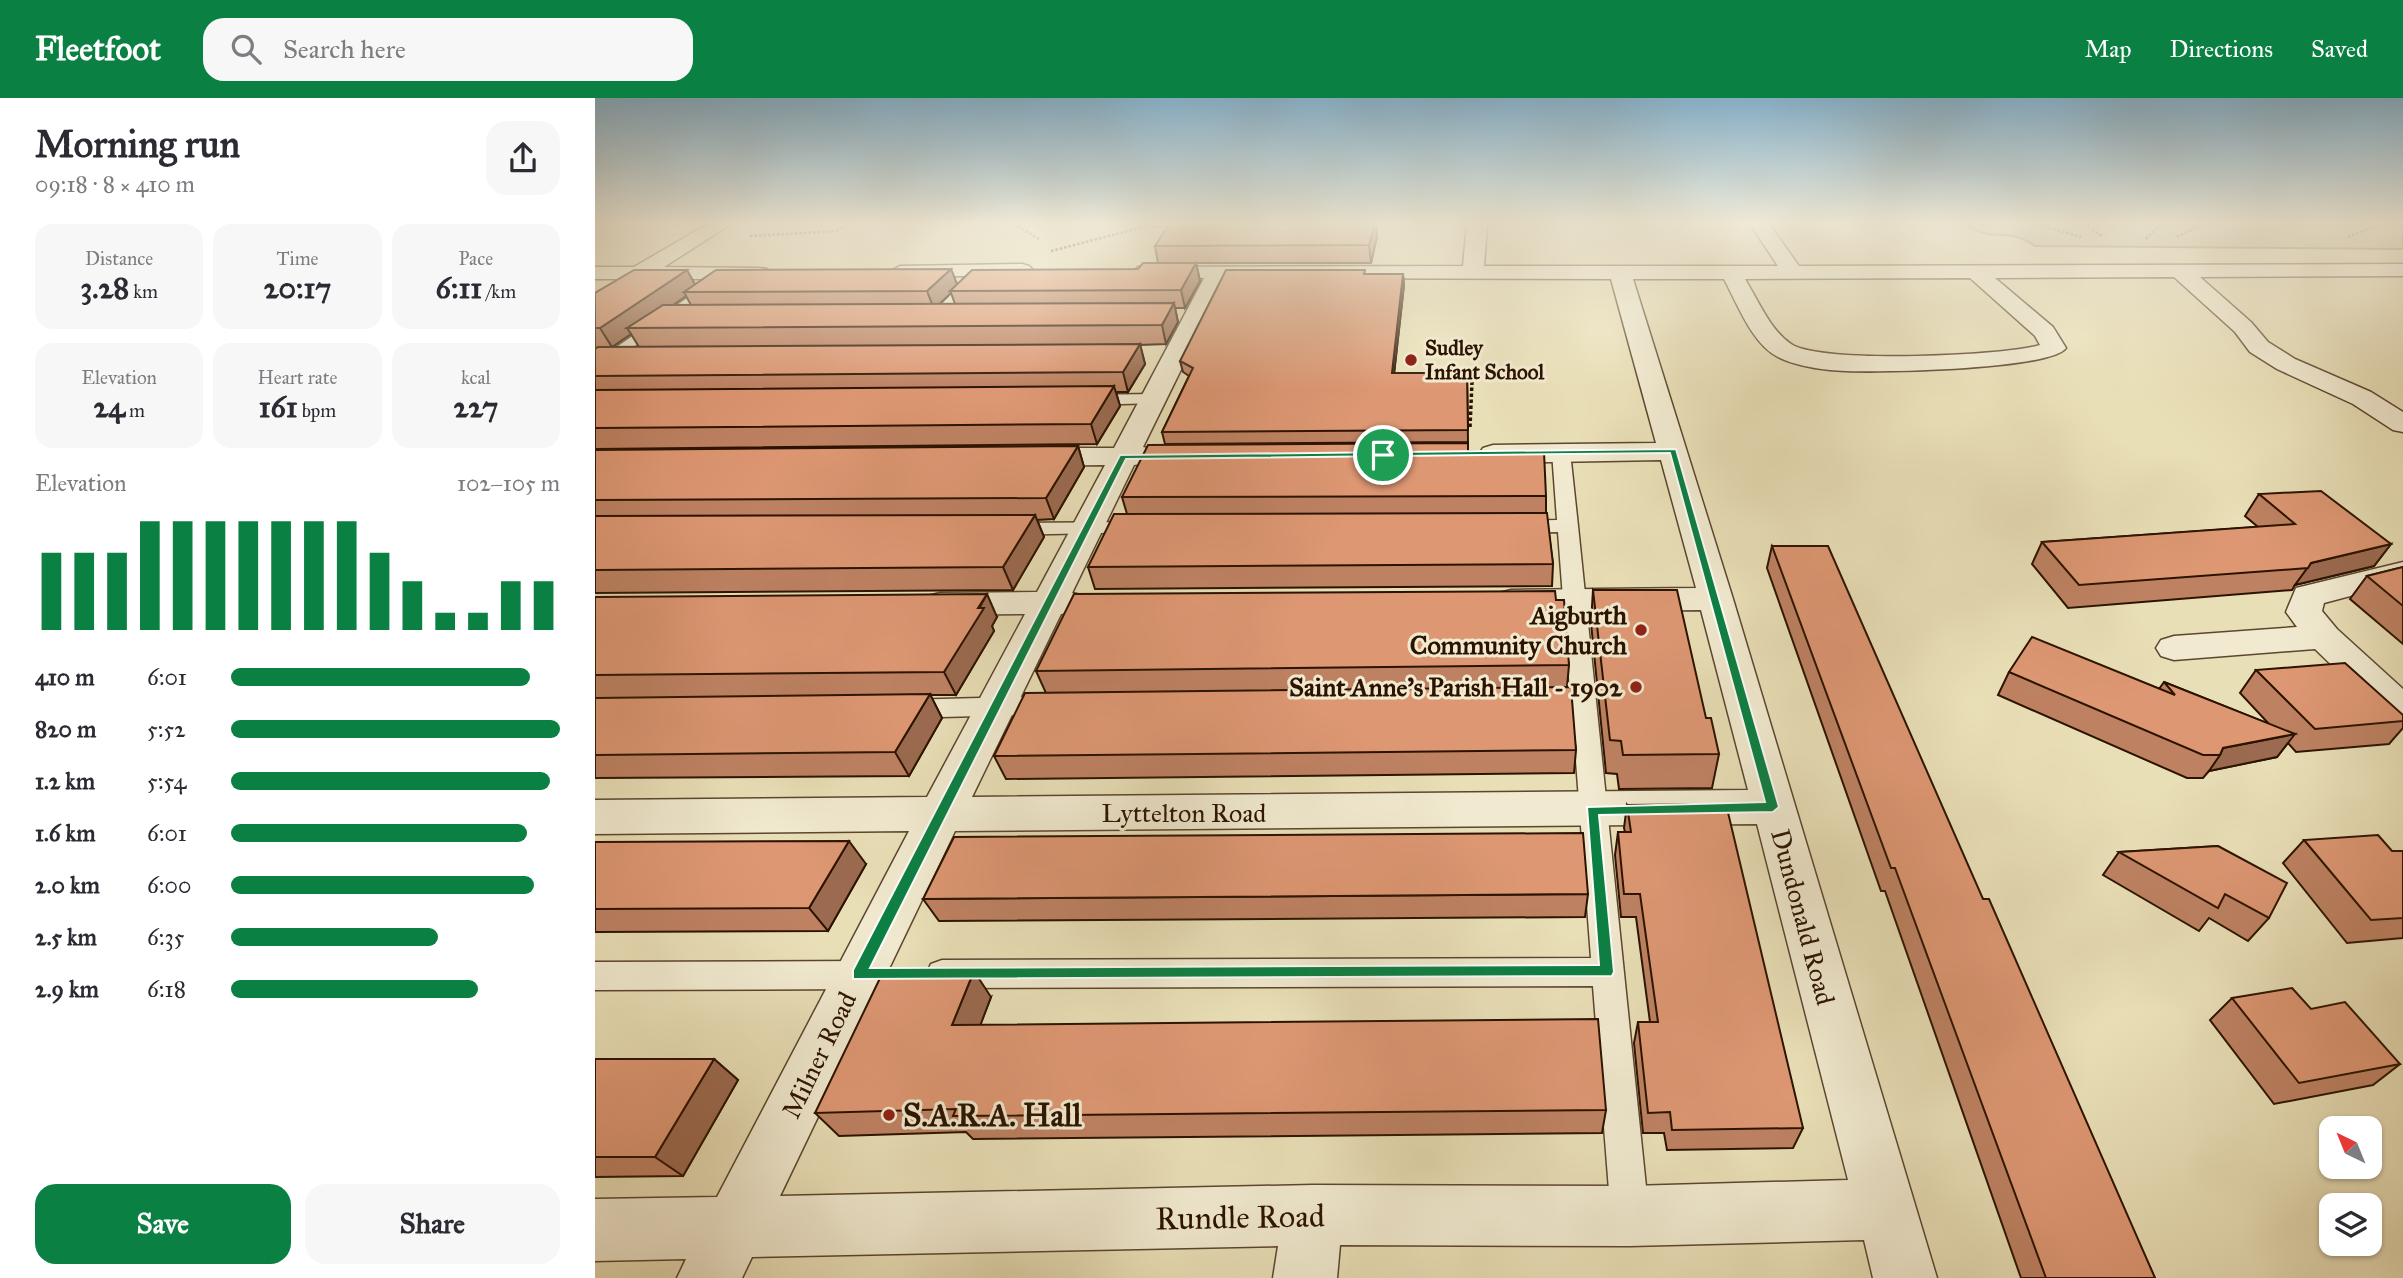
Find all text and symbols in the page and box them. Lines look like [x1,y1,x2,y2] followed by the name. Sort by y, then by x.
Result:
[203,18,693,81] search box
[35,29,161,69] text: Fleetfoot
[227,30,265,68] icon: search
[283,33,406,65] text: Search here
[2085,34,2132,64] text: Map
[2170,34,2273,64] text: Directions
[2311,34,2368,64] text: Saved
[35,121,240,167] text: Morning run
[486,121,560,195] button: share
[35,170,195,198] text: 09:18 · 8 × 410 m
[85,247,153,270] text: Distance
[276,247,319,270] text: Time
[459,247,493,270] text: Pace
[80,270,129,306] text: 3.28
[264,270,331,306] text: 20:17
[436,270,482,306] text: 6:11
[129,280,158,303] text: km
[482,280,516,303] text: /km
[1425,335,1545,385] place label: Sudley Infant School
[1403,352,1419,368] marker: Sudley Infant School
[81,366,157,389] text: Elevation
[258,366,337,389] text: Heart rate
[461,366,491,389] text: kcal
[93,389,125,425] text: 24
[259,389,298,425] text: 161
[453,389,498,425] text: 227
[125,399,145,422] text: m
[298,399,336,422] text: bpm
[1353,425,1413,485] pin
[1364,436,1402,474] icon: arrive
[35,469,126,497] text: Elevation
[457,469,560,497] text: 102–105 m
[1410,599,1628,661] place label: Aigburth Community Church
[1633,622,1649,638] marker: Aigburth Community Church
[35,663,94,691] text: 410 m
[147,663,187,691] text: 6:01
[1289,671,1623,703] place label: Saint Anne's Parish Hall - 1902
[1628,679,1644,695] marker: Saint Anne's Parish Hall - 1902
[35,715,96,743] text: 820 m
[147,715,186,743] text: 5:52
[35,767,95,795] text: 1.2 km
[147,767,186,795] text: 5:54
[1102,797,1266,829] street label: Lyttelton Road
[35,819,96,847] text: 1.6 km
[147,819,187,847] text: 6:01
[1764,826,1842,1008] street label: Dundonald Road
[35,871,100,899] text: 2.0 km
[147,871,191,899] text: 6:00
[35,923,97,951] text: 2.5 km
[147,923,184,951] text: 6:35
[35,975,99,1003] text: 2.9 km
[147,975,186,1003] text: 6:18
[775,987,863,1123] street label: Milner Road
[903,1096,1083,1135] place label: S.A.R.A. Hall
[881,1107,897,1123] marker: S.A.R.A. Hall
[2319,1116,2382,1180] north arrow
[2319,1116,2382,1256] map controls
[35,1184,291,1264] button: Save
[305,1184,560,1264] button: Share
[2319,1193,2382,1256] button: layers
[1155,1197,1325,1238] street label: Rundle Road

